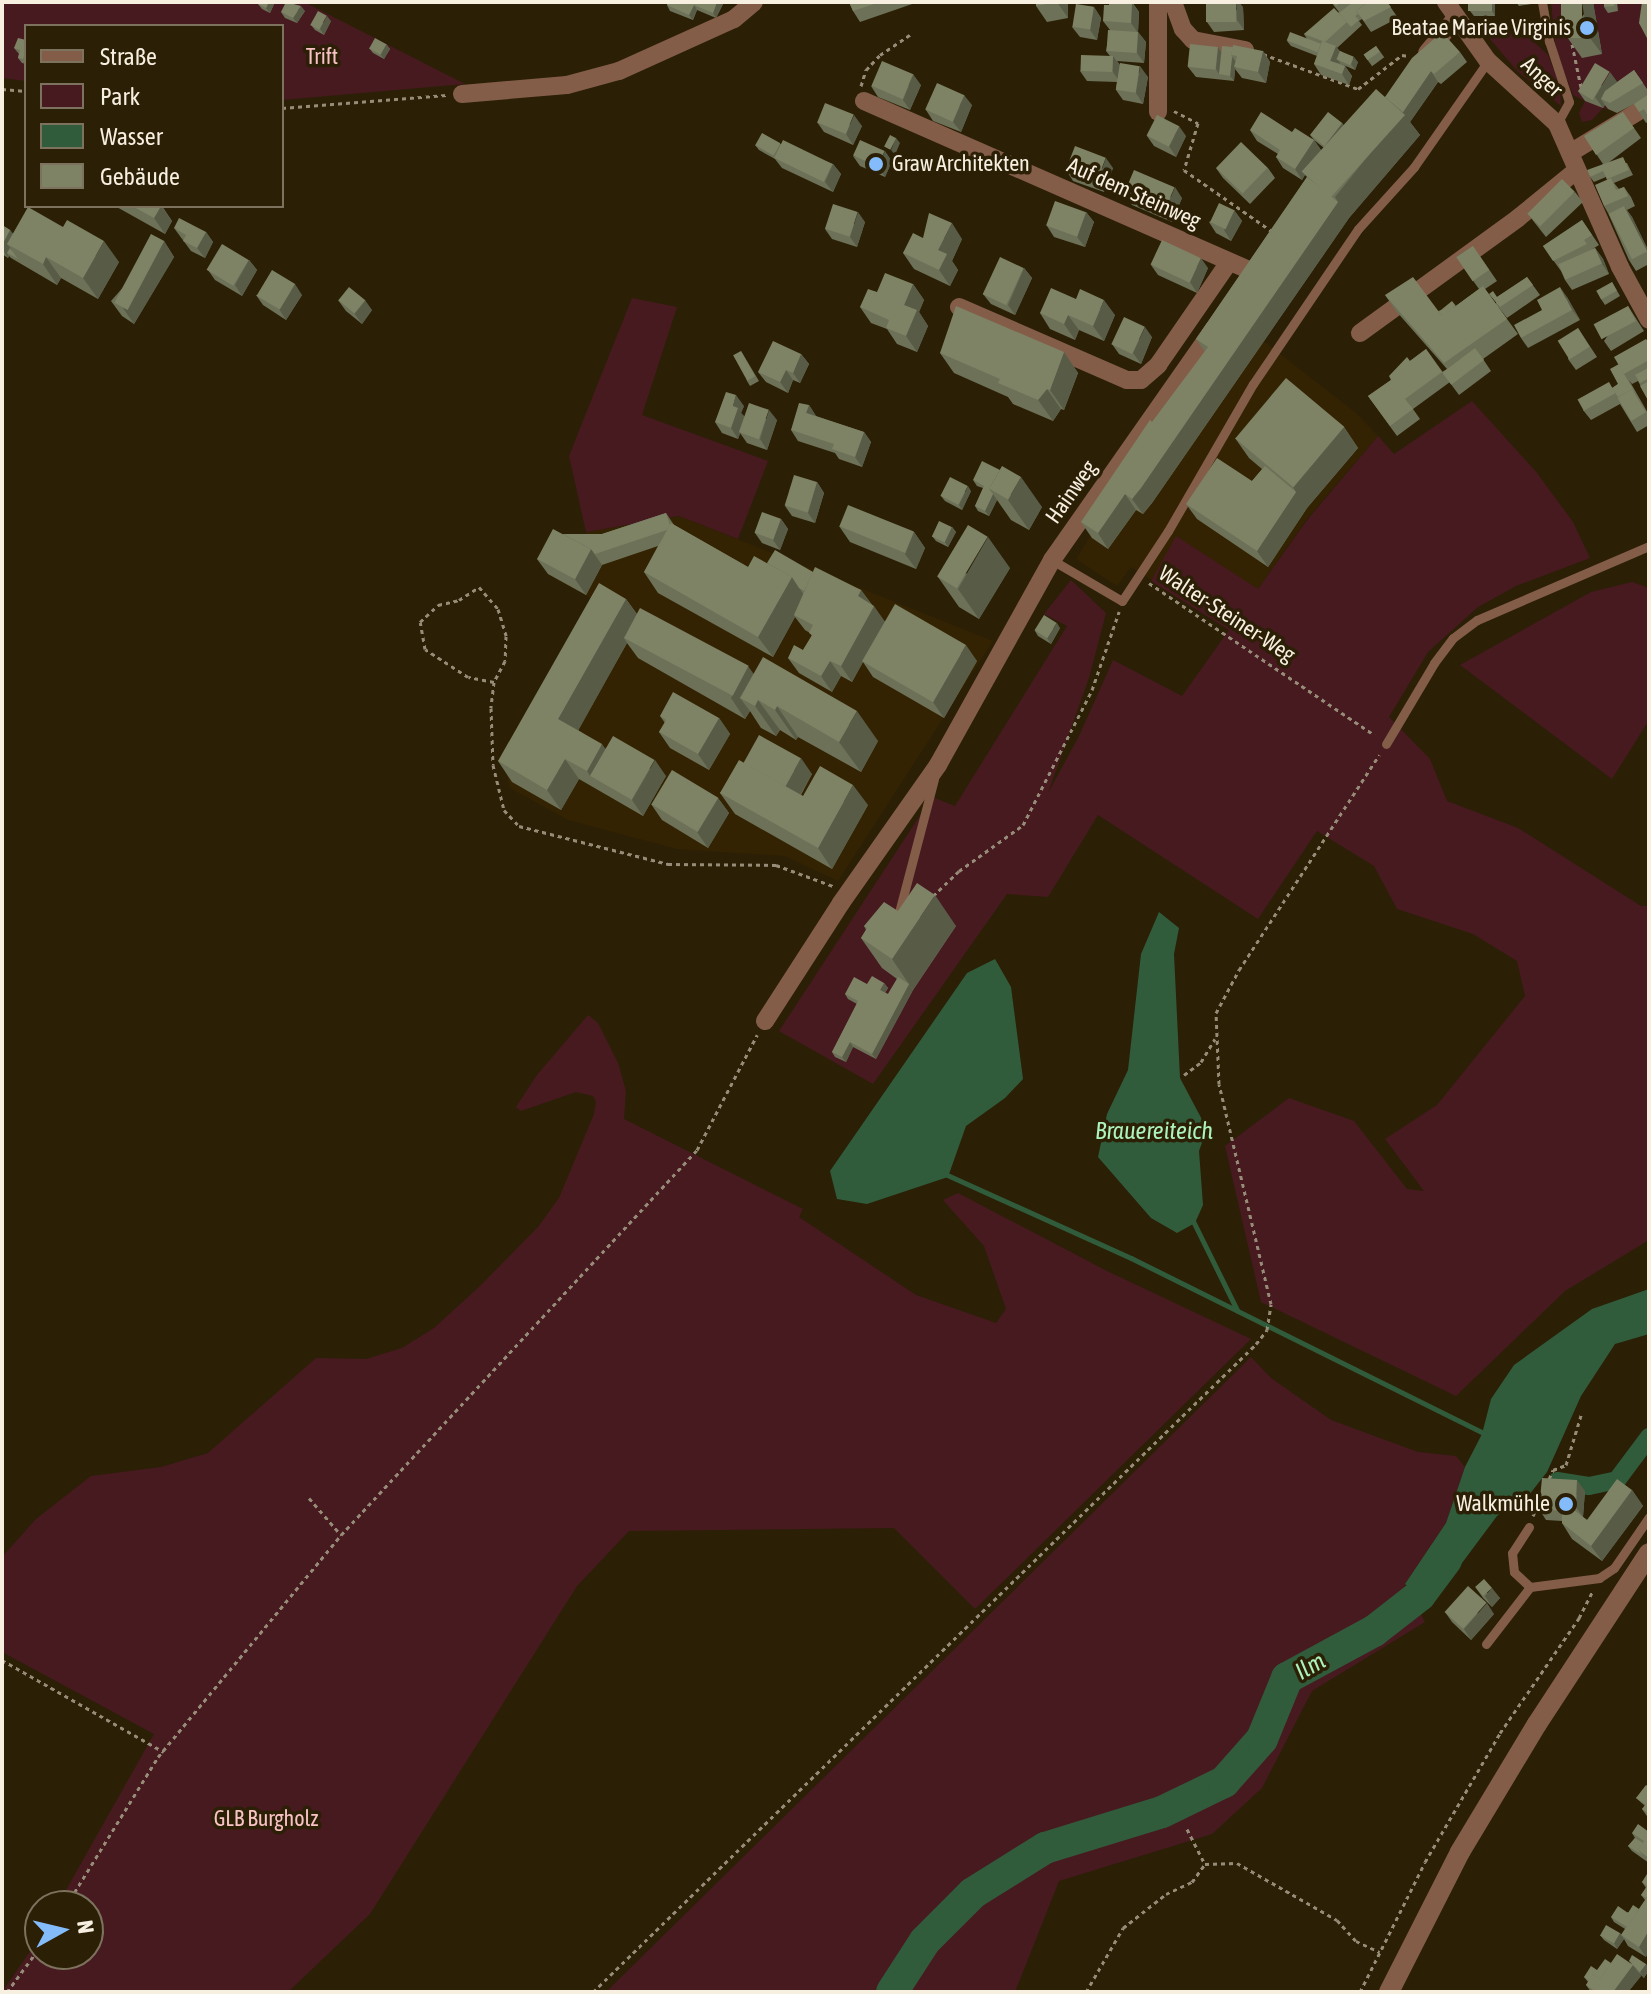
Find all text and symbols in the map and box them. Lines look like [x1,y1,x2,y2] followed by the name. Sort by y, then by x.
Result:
[1391,15,1571,41] place label: Beatae Mariae Virginis
[1578,19,1596,37] marker: Beatae Mariae Virginis
[24,24,284,208] legend
[100,43,157,70] text: Straße
[306,44,338,70] park label: Trift
[1516,51,1568,103] street label: Anger
[100,83,140,110] text: Park
[100,123,163,150] text: Wasser
[892,151,1030,177] place label: Graw Architekten
[1063,152,1205,234] street label: Auf dem Steinweg
[867,155,885,173] marker: Graw Architekten
[100,163,180,190] text: Gebäude
[1040,455,1102,529] street label: Hainweg
[1154,560,1300,668] street label: Walter-Steiner-Weg
[1095,1117,1213,1145] water label: Brauereiteich
[1456,1491,1550,1517] place label: Walkmühle
[1557,1495,1575,1513] marker: Walkmühle
[1290,1646,1330,1686] water label: Ilm
[214,1806,318,1832] park label: GLB Burgholz
[24,1890,104,1970] north arrow
[72,1919,100,1935] text: N

